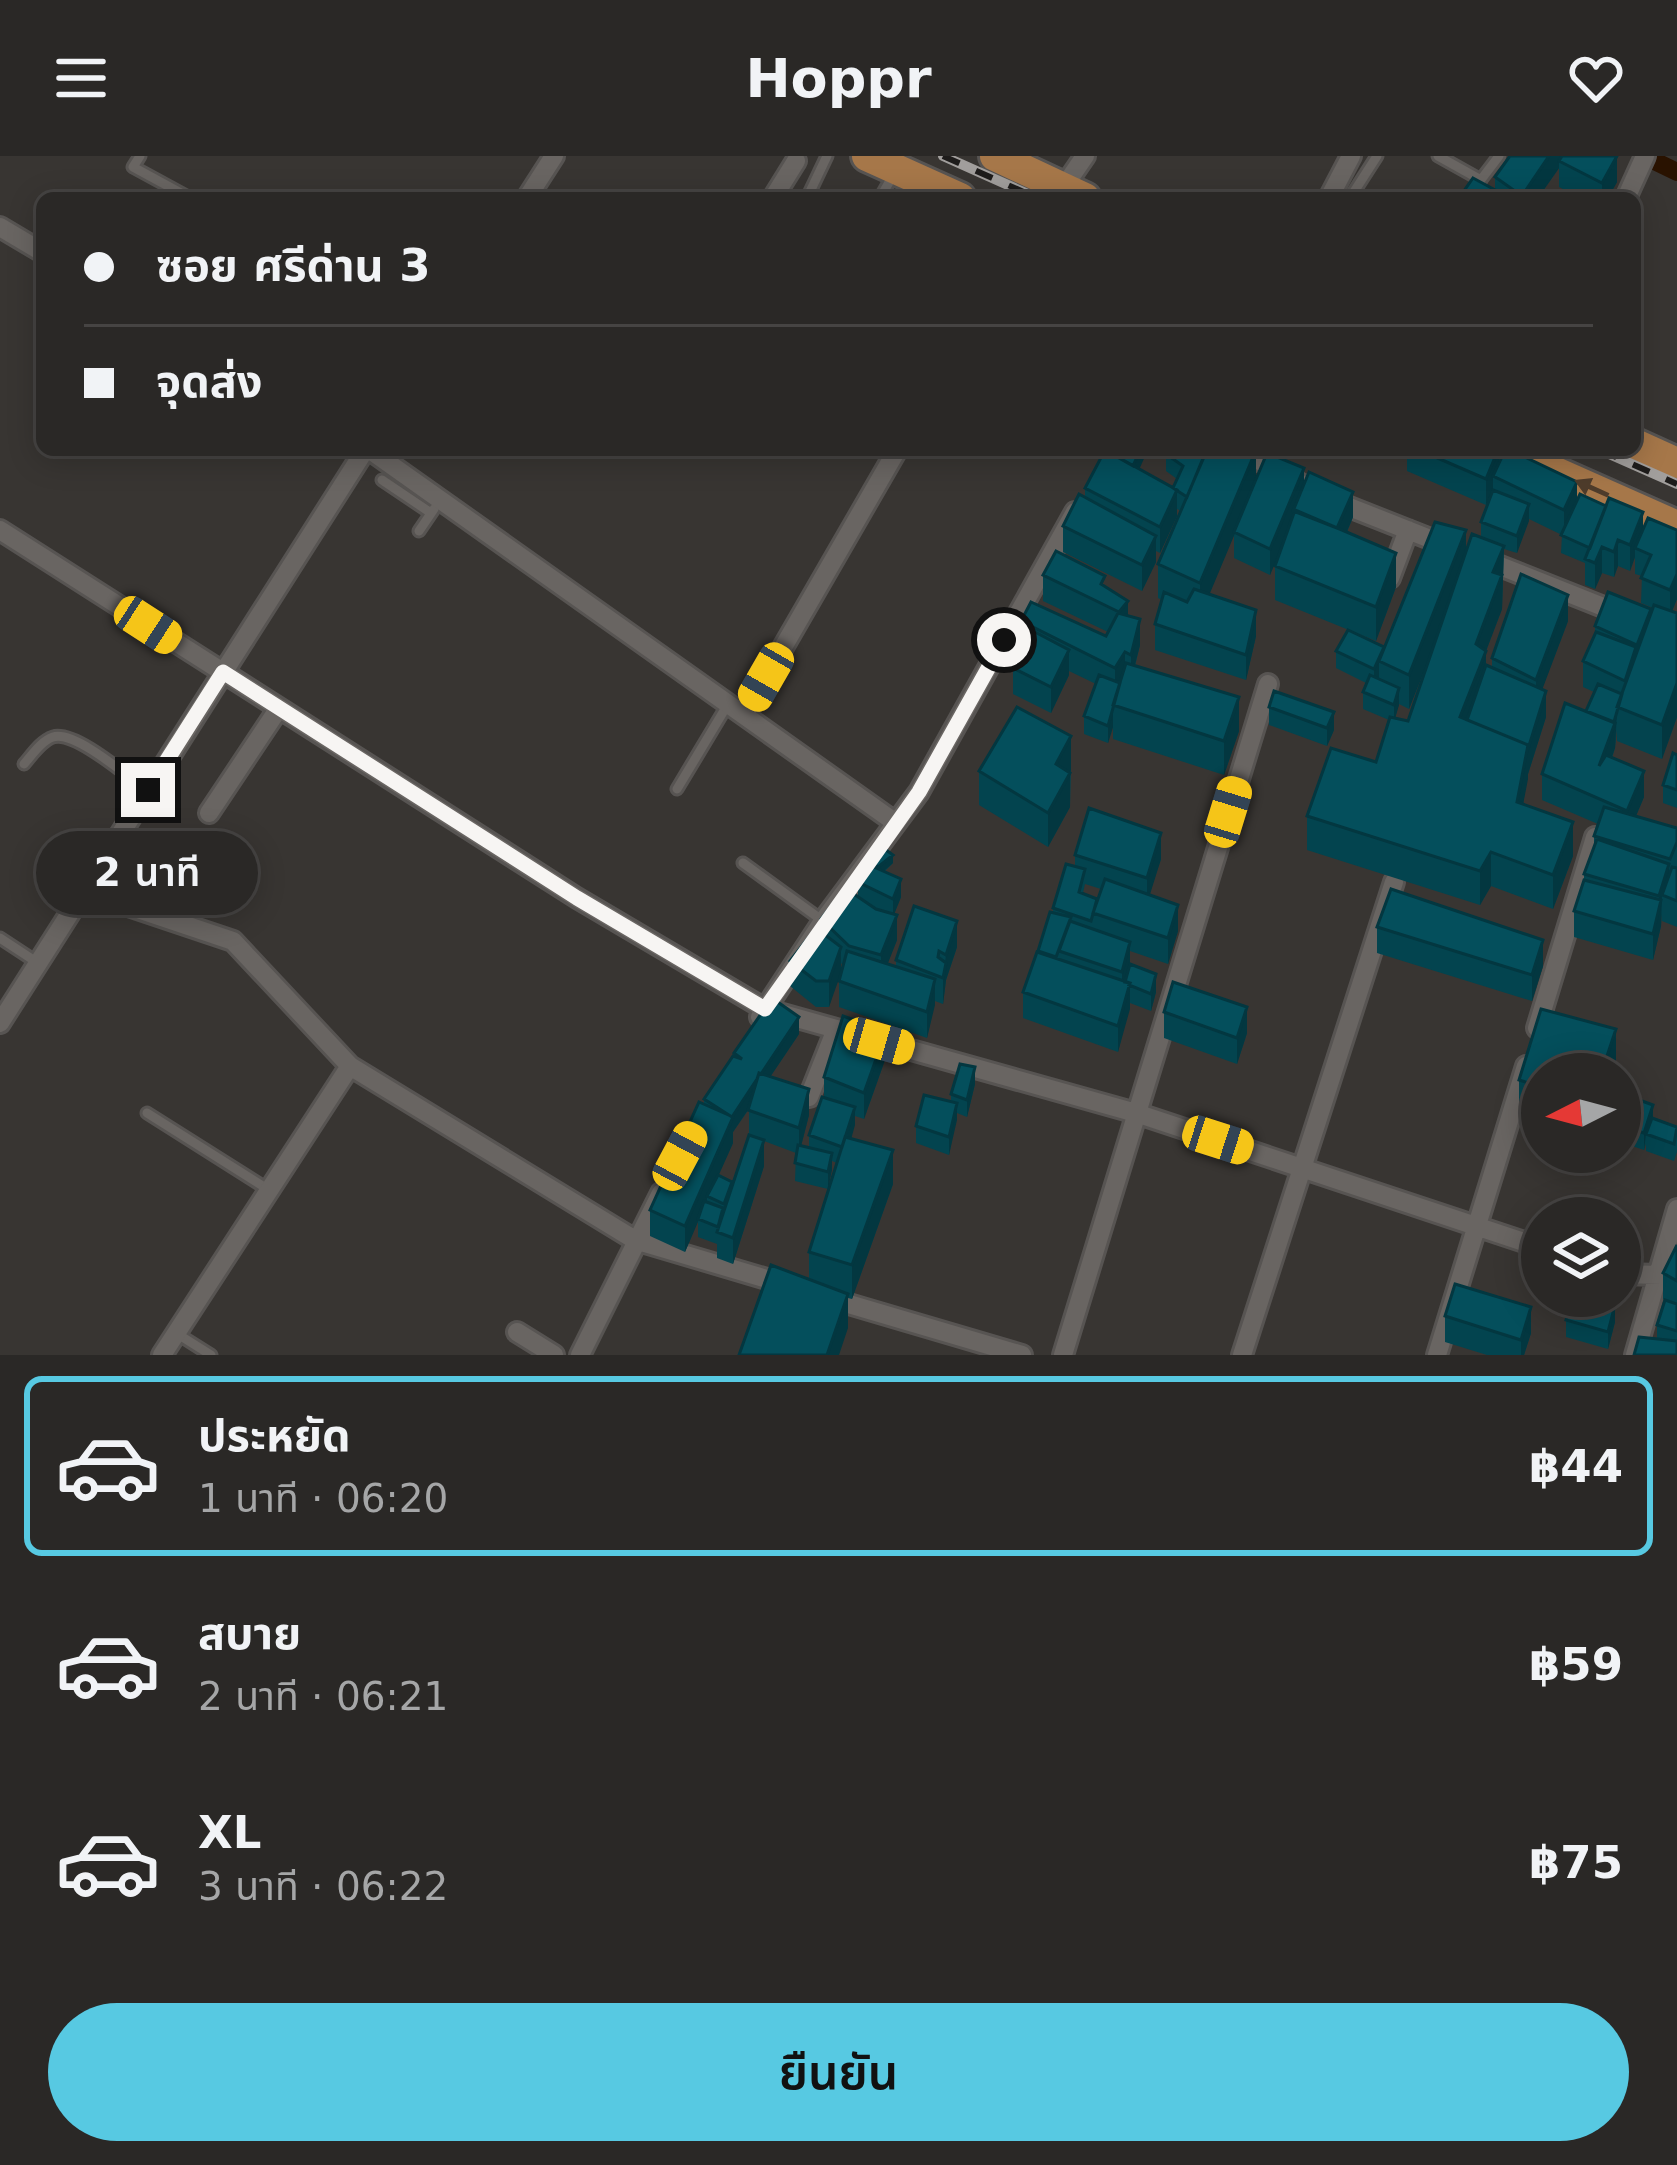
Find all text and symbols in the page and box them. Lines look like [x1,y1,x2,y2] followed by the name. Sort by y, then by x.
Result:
[48,45,114,111] icon: menu
[1563,45,1629,111] icon: heart
[745,47,932,110] text: Hoppr
[156,239,431,292] text: ซอย ศรีด่าน 3
[156,355,262,408] text: จุดส่ง
[1574,477,1609,497] one-way arrow
[108,590,188,660] car
[977,613,1031,667] route start
[732,637,800,717] car
[121,763,175,817] route end
[1200,772,1256,852] car
[37,832,259,916] callout: 2 นาที
[94,850,200,895] text: 2 นาที
[839,1014,919,1068] car
[1521,1053,1641,1173] north arrow
[1521,1053,1641,1317] map controls
[1178,1112,1258,1168] car
[647,1116,713,1196] car
[1521,1197,1641,1317] button: layers
[198,1409,351,1462] text: ประหยัด
[54,1412,162,1520] icon: car
[1529,1440,1623,1493] text: ฿44
[198,1476,448,1521] text: 1 นาที · 06:20
[198,1607,301,1660] text: สบาย
[54,1610,162,1718] icon: car
[1529,1638,1623,1691] text: ฿59
[198,1674,448,1719] text: 2 นาที · 06:21
[198,1806,261,1859] text: XL
[54,1808,162,1916] icon: car
[1529,1836,1623,1889] text: ฿75
[198,1864,448,1909] text: 3 นาที · 06:22
[48,2003,1629,2141] button: ยืนยัน

